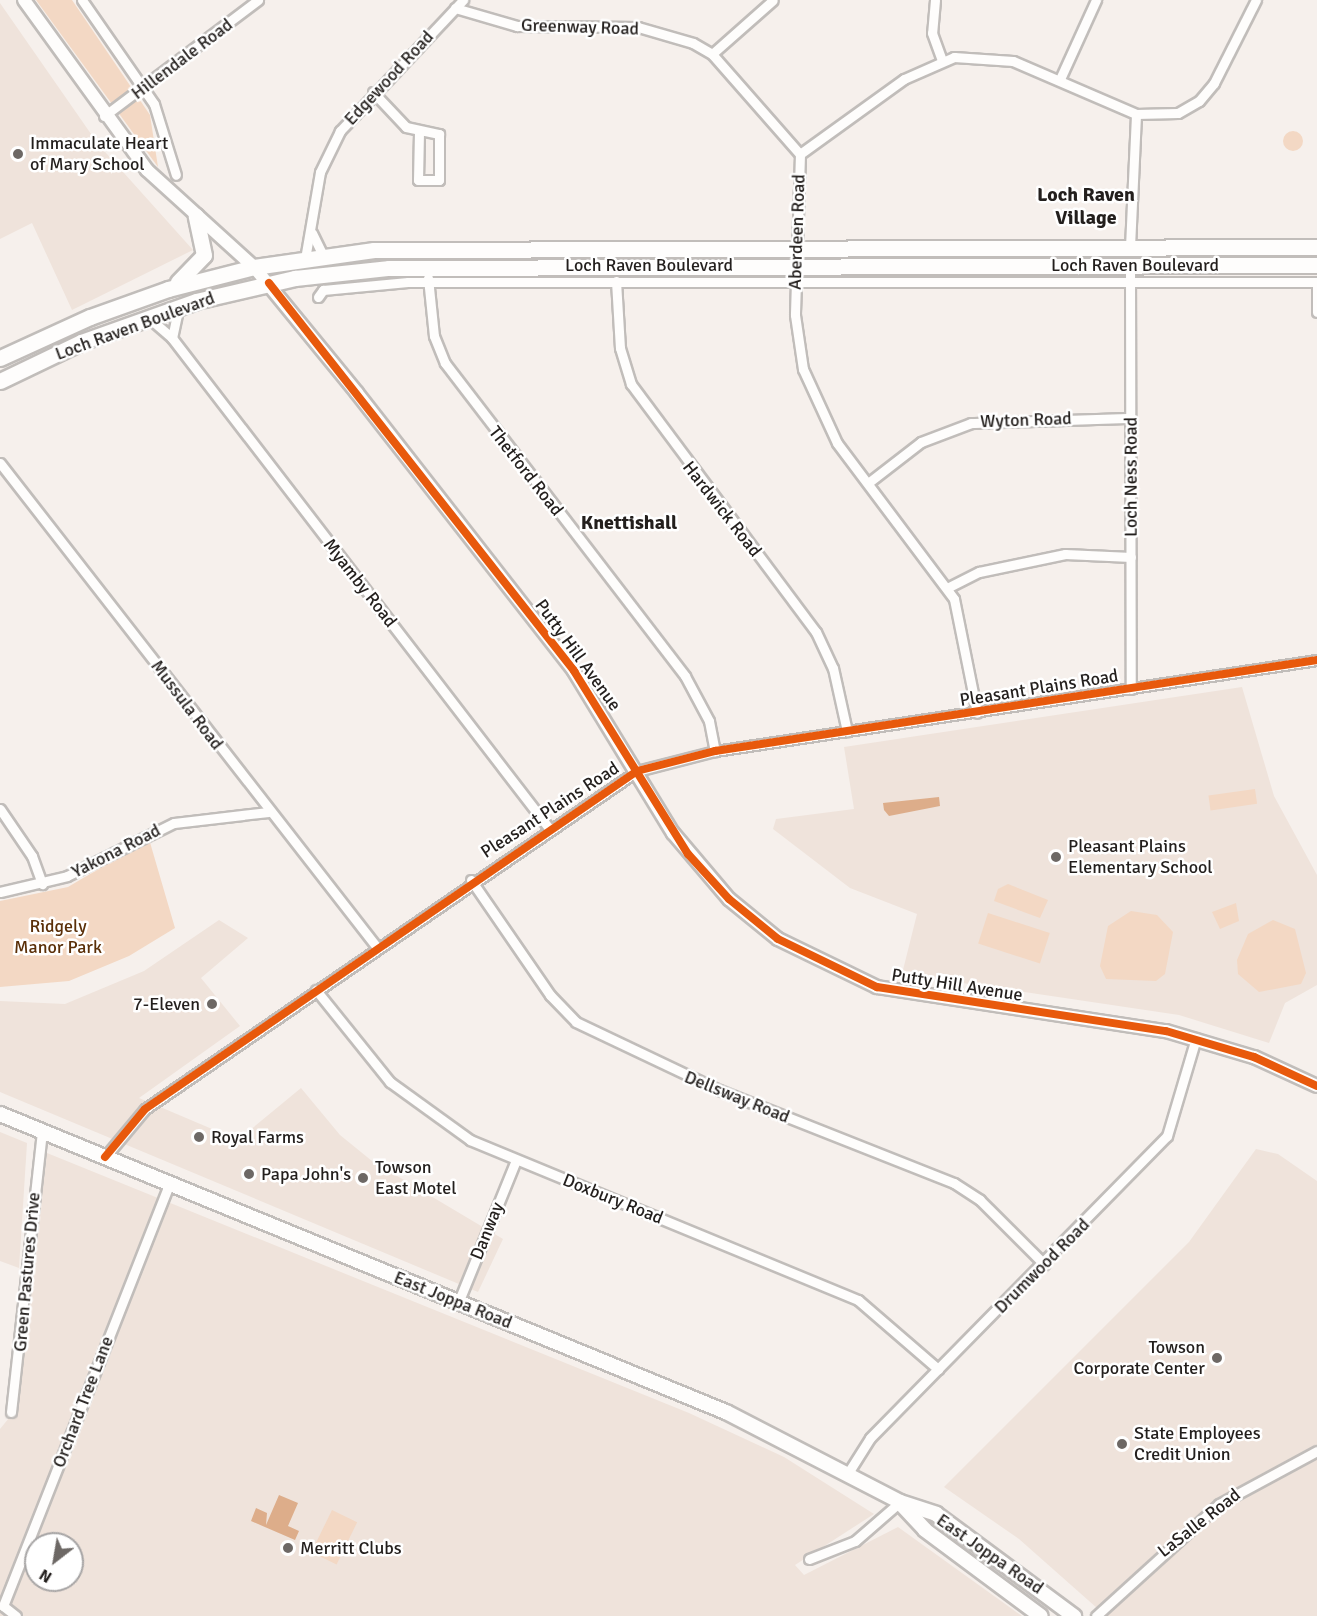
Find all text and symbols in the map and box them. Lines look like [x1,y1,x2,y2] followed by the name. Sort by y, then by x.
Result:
[127,14,237,104] street label: Hillendale Road
[521,14,639,40] street label: Greenway Road
[340,26,438,130] street label: Edgewood Road
[30,133,168,176] place label: Immaculate Heart of Mary School
[11,147,25,161] marker: Immaculate Heart of Mary School
[784,174,810,290] street label: Aberdeen Road
[1037,183,1135,230] district label: Loch Raven Village
[565,254,733,276] street label: Loch Raven Boulevard
[1051,254,1219,276] street label: Loch Raven Boulevard
[52,287,218,365] street label: Loch Raven Boulevard
[980,408,1072,432] street label: Wyton Road
[1120,417,1142,537] street label: Loch Ness Road
[484,422,568,520] street label: Thetford Road
[678,457,766,561] street label: Hardwick Road
[581,510,677,534] district label: Knettishall
[319,534,401,632] street label: Myamby Road
[530,595,626,715] street label: Putty Hill Avenue
[146,656,228,754] street label: Mussula Road
[958,665,1120,711] street label: Pleasant Plains Road
[477,757,623,863] street label: Pleasant Plains Road
[68,819,164,883] street label: Yakona Road
[1068,836,1213,878] place label: Pleasant Plains Elementary School
[1049,850,1063,864] marker: Pleasant Plains Elementary School
[14,916,102,958] park label: Ridgely Manor Park
[890,964,1024,1006] street label: Putty Hill Avenue
[133,993,200,1015] place label: 7-Eleven
[205,997,219,1011] marker: 7-Eleven
[681,1066,793,1128] street label: Dellsway Road
[211,1126,304,1148] place label: Royal Farms
[192,1130,206,1144] marker: Royal Farms
[375,1157,456,1200] place label: Towson East Motel
[261,1163,351,1185] place label: Papa John's
[242,1167,256,1181] marker: Papa John's
[560,1169,666,1229] street label: Doxbury Road
[356,1171,370,1185] marker: Towson East Motel
[9,1191,45,1353] street label: Green Pastures Drive
[466,1199,508,1263] street label: Danway
[990,1214,1094,1318] street label: Drumwood Road
[391,1266,515,1334] street label: East Joppa Road
[48,1333,118,1471] street label: Orchard Tree Lane
[1074,1337,1205,1380] place label: Towson Corporate Center
[1210,1351,1224,1365] marker: Towson Corporate Center
[1134,1423,1261,1466] place label: State Employees Credit Union
[1115,1437,1129,1451] marker: State Employees Credit Union
[1153,1484,1245,1562] street label: LaSalle Road
[932,1509,1048,1599] street label: East Joppa Road
[24,1532,84,1592] north arrow
[300,1537,402,1559] place label: Merritt Clubs
[281,1541,295,1555] marker: Merritt Clubs
[36,1564,56,1587] text: N

